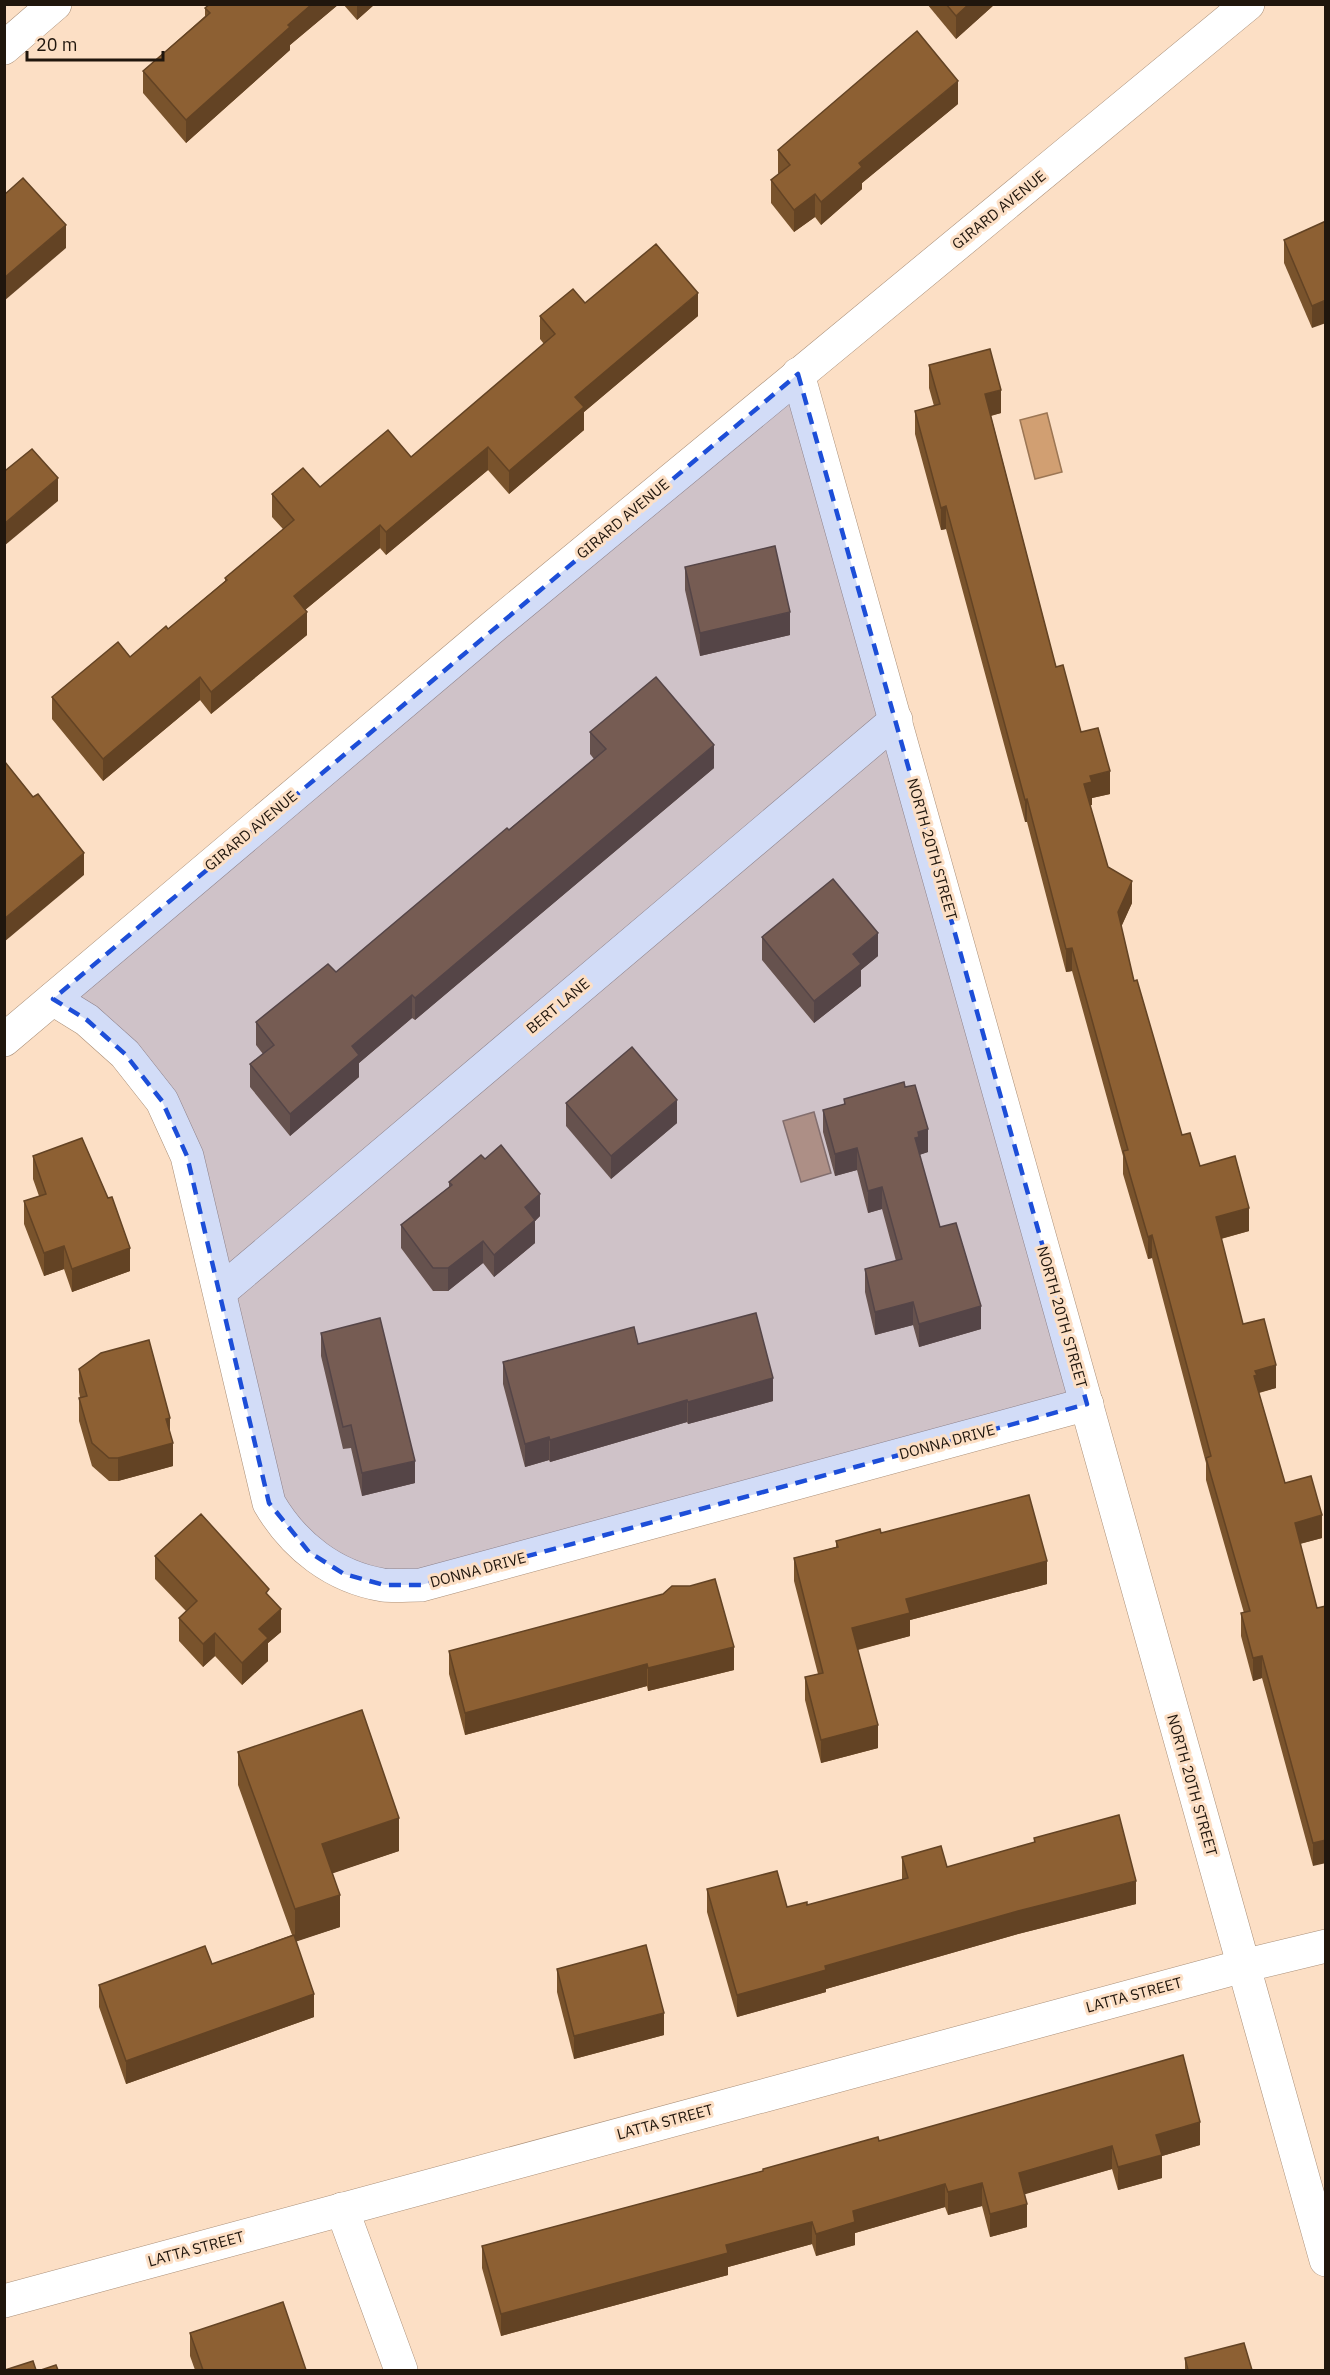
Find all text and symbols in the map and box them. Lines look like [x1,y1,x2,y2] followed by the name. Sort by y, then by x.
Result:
[27,24,164,62] scale bar
[36,33,78,56] text: 20 m
[948,166,1049,253] street label: GIRARD AVENUE
[572,474,673,563] street label: GIRARD AVENUE
[903,776,962,922] street label: NORTH 20TH STREET
[200,786,301,875] street label: GIRARD AVENUE
[522,974,593,1038] street label: BERT LANE
[1033,1244,1092,1390] street label: NORTH 20TH STREET
[897,1420,997,1463] street label: DONNA DRIVE
[428,1548,528,1591] street label: DONNA DRIVE
[1163,1712,1222,1858] street label: NORTH 20TH STREET
[1084,1972,1184,2016] street label: LATTA STREET
[615,2099,715,2143] street label: LATTA STREET
[146,2226,246,2270] street label: LATTA STREET

